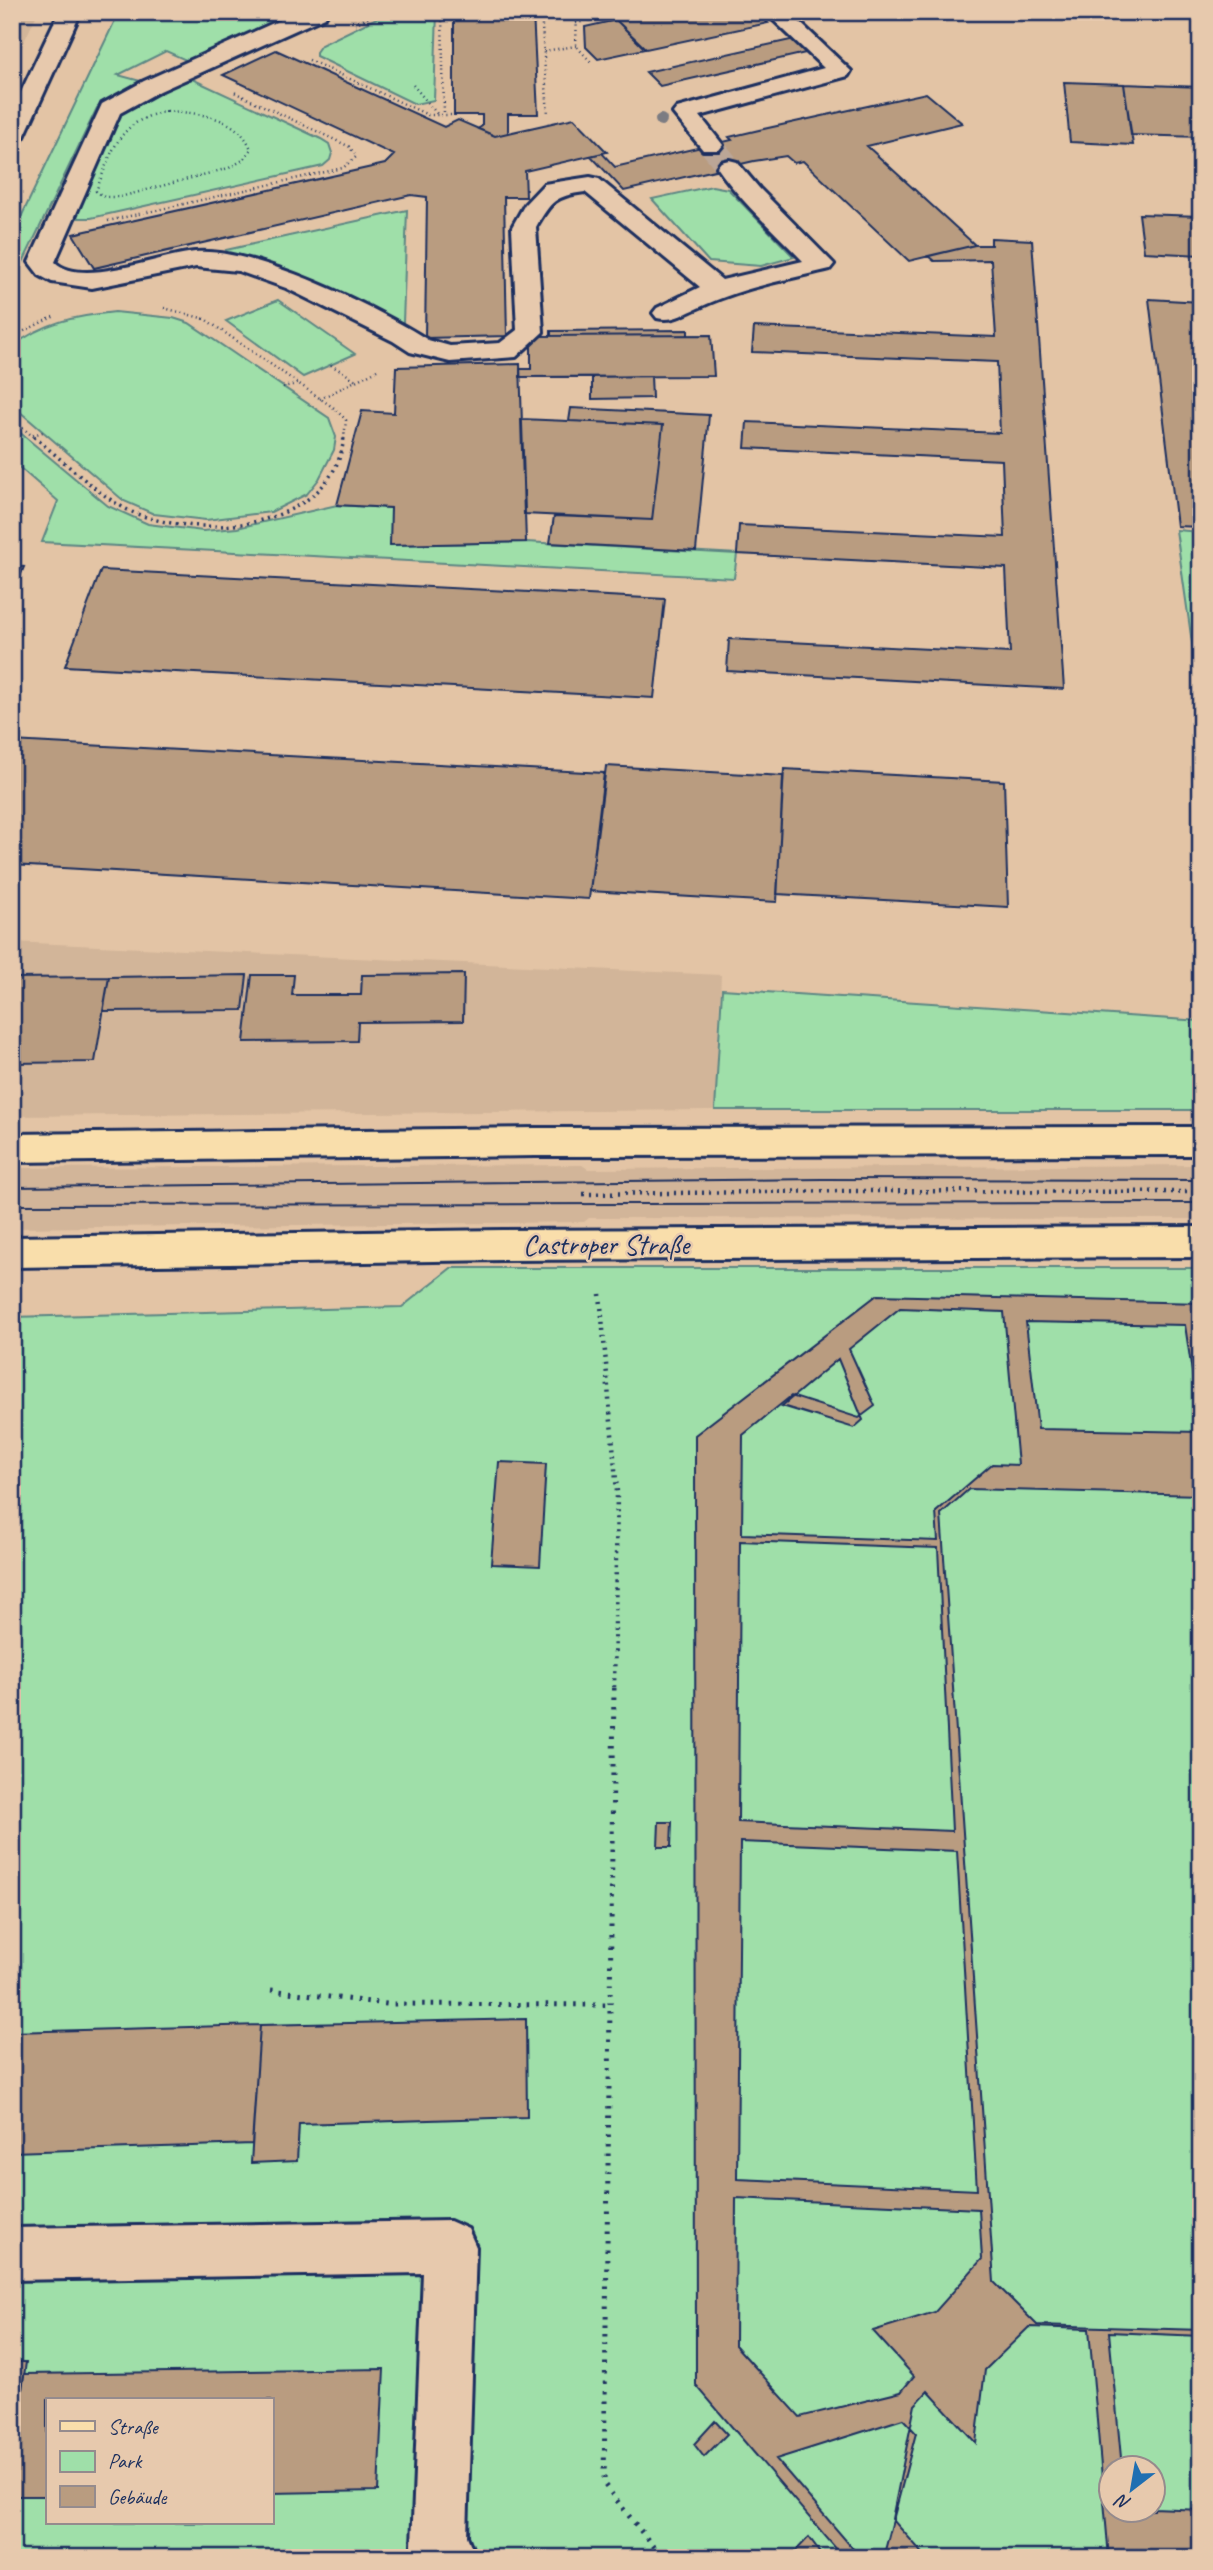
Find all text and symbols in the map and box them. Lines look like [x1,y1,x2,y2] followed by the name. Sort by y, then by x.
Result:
[523,1227,691,1262] street label: Castroper Straße
[46,2398,273,2524] legend
[108,2414,160,2440] text: Straße
[108,2448,143,2474] text: Park
[1098,2454,1168,2524] north arrow
[108,2484,167,2510] text: Gebäude
[1110,2488,1135,2516] text: N

